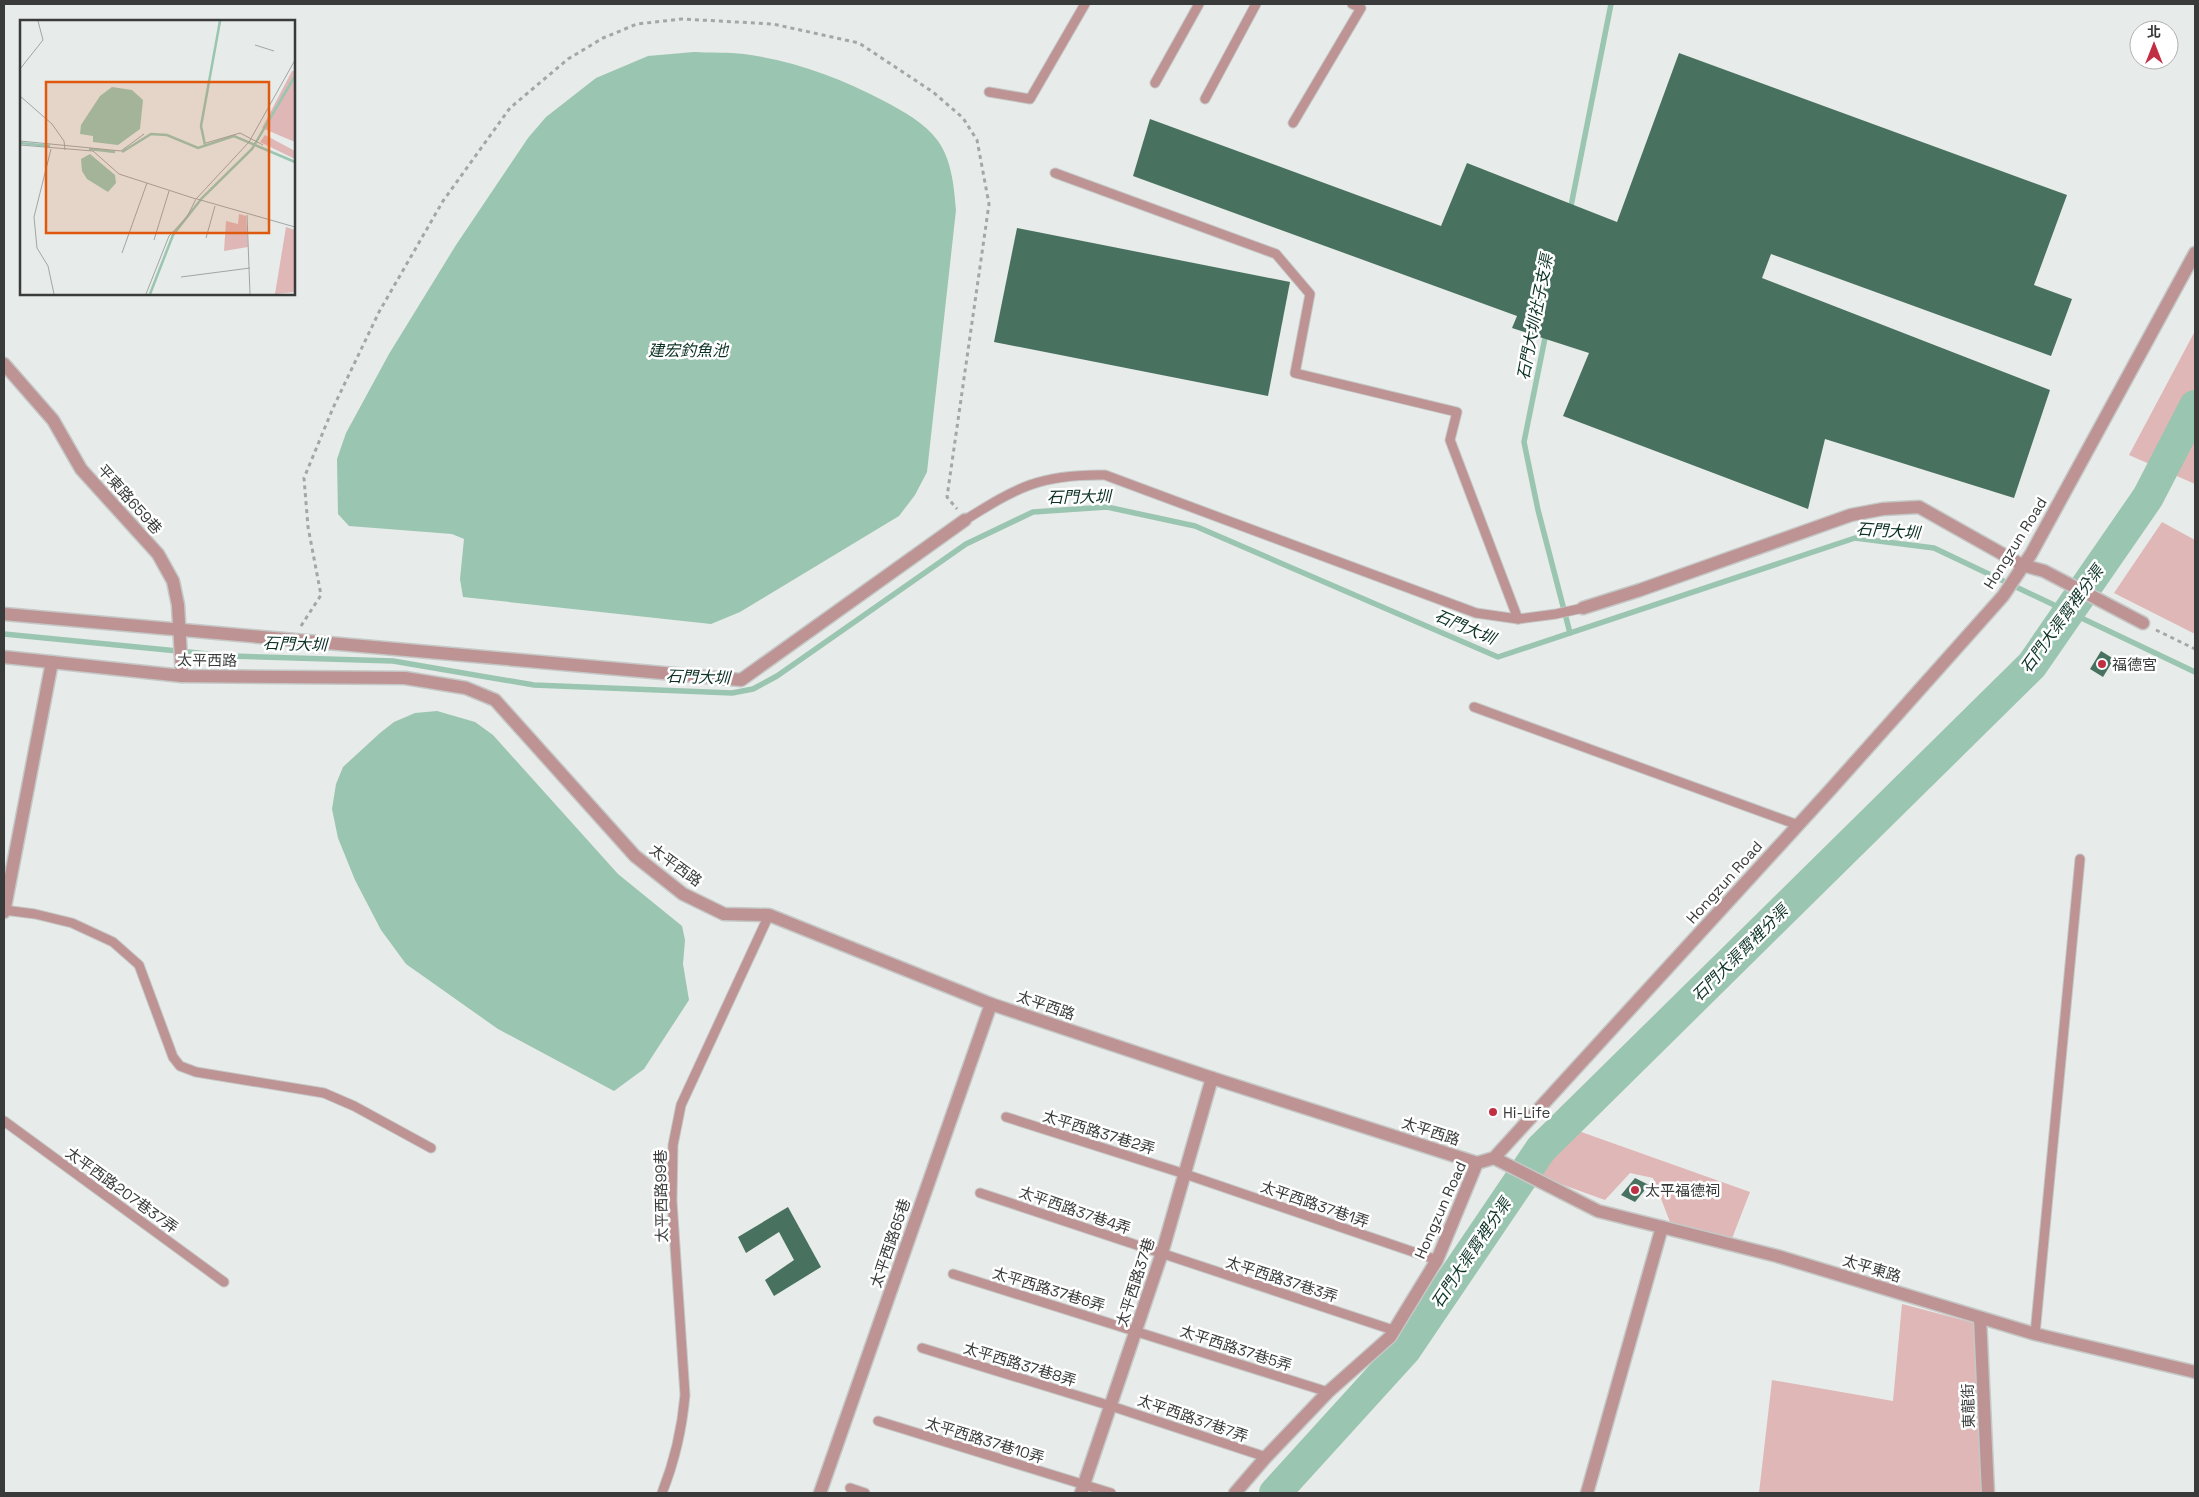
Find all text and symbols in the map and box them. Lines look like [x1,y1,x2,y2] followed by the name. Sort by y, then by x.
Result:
[20,20,295,295] inset map
[2129,20,2179,70] north arrow
[2147,23,2161,41] text: 北
[1512,250,1558,382] water label: 石門大圳社子支渠
[648,340,730,361] water label: 建宏釣魚池
[94,460,166,538] street label: 平東路659巷
[1047,486,1113,508] water label: 石門大圳
[1979,494,2051,592] street label: Hongzun Road
[1855,518,1923,544] water label: 石門大圳
[2016,559,2109,677] water label: 石門大渠霄裡分渠
[1431,605,1500,650] water label: 石門大圳
[263,632,329,656] water label: 石門大圳
[177,650,237,670] street label: 太平西路
[2112,655,2157,674] place label: 福德宮
[2096,658,2108,670] marker: 福德宮
[666,665,732,689] water label: 石門大圳
[1682,837,1766,927] street label: Hongzun Road
[646,840,706,890] street label: 太平西路
[1687,899,1794,1006] water label: 石門大渠霄裡分渠
[1015,986,1077,1024] street label: 太平西路
[1503,1103,1550,1122] place label: Hi-Life
[1040,1106,1158,1158] street label: 太平西路37巷2弄
[1487,1106,1499,1118] marker: Hi-Life
[1400,1113,1462,1149] street label: 太平西路
[62,1143,182,1237] street label: 太平西路207巷37弄
[651,1149,671,1243] street label: 太平西路99巷
[1410,1158,1470,1262] street label: Hongzun Road
[1258,1176,1372,1232] street label: 太平西路37巷1弄
[1645,1181,1720,1200] place label: 太平福德祠
[1017,1182,1133,1238] street label: 太平西路37巷4弄
[1629,1184,1641,1196] marker: 太平福德祠
[1427,1192,1517,1312] water label: 石門大渠霄裡分渠
[866,1196,914,1290] street label: 太平西路65巷
[1112,1235,1158,1329] street label: 太平西路37巷
[1841,1250,1903,1286] street label: 太平東路
[1224,1252,1340,1306] street label: 太平西路37巷3弄
[990,1263,1108,1315] street label: 太平西路37巷6弄
[1178,1321,1294,1375] street label: 太平西路37巷5弄
[961,1338,1079,1390] street label: 太平西路37巷8弄
[1958,1383,1978,1429] street label: 東龍街
[1135,1390,1251,1446] street label: 太平西路37巷7弄
[923,1413,1047,1467] street label: 太平西路37巷10弄

